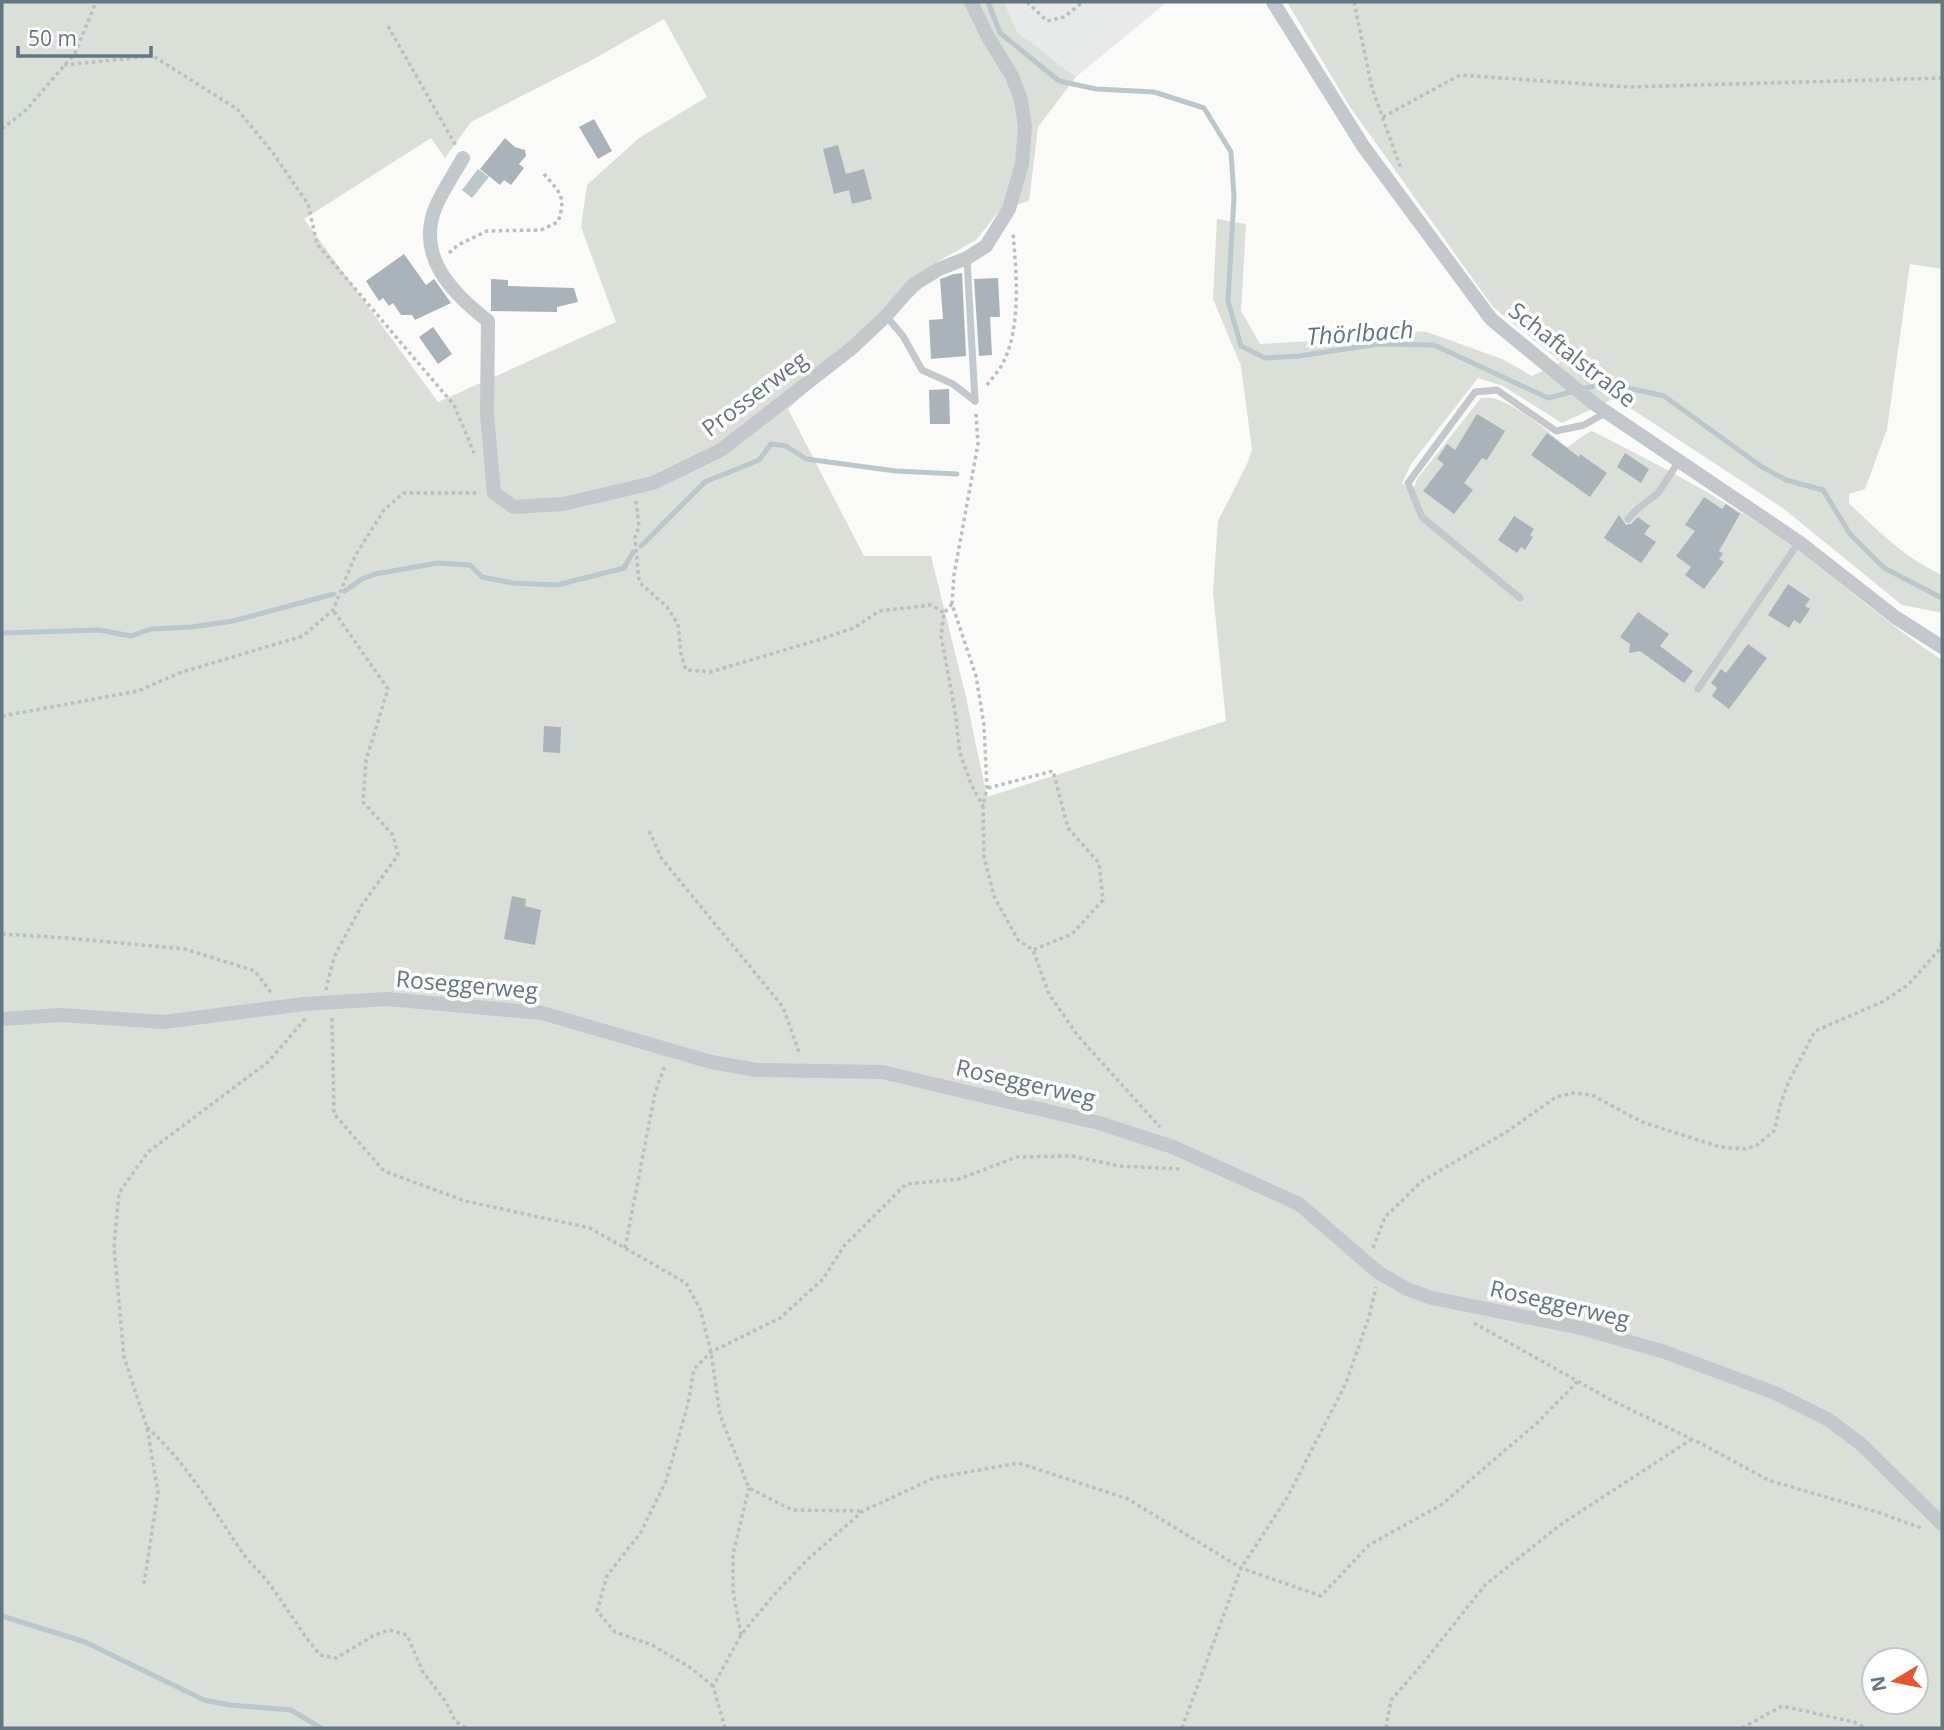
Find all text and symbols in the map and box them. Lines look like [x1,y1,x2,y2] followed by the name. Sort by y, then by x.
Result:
[18,14,150,58] scale bar
[28,24,77,52] text: 50 m
[1503,294,1643,414] street label: Schaftalstraße
[1305,312,1415,352] water label: Thörlbach
[695,342,814,443] street label: Prosserweg
[395,962,540,1006] street label: Roseggerweg
[953,1050,1099,1114] street label: Roseggerweg
[1487,1271,1633,1335] street label: Roseggerweg
[1860,1646,1930,1716] north arrow
[1864,1674,1892,1694] text: N

